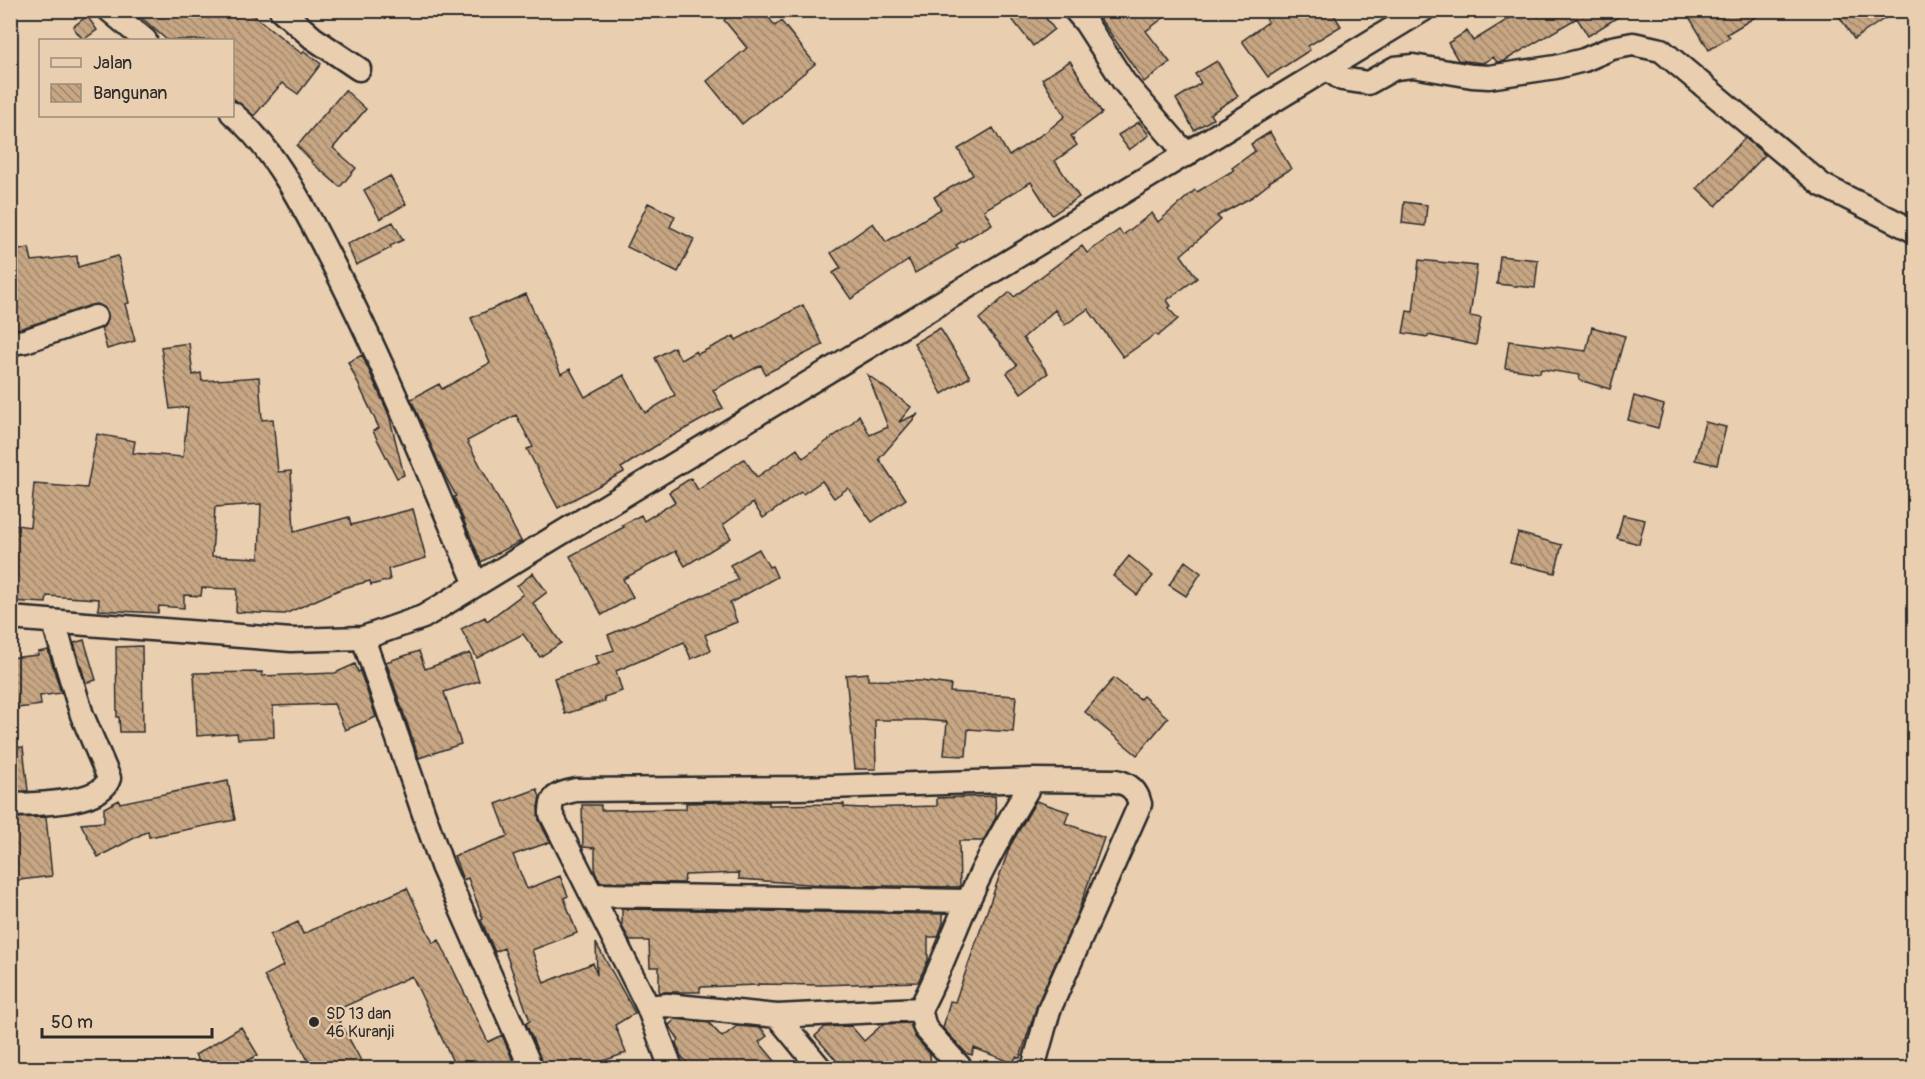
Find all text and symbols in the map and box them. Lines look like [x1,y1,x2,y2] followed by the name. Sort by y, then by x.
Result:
[39,39,234,117] legend
[93,52,132,75] text: Jalan
[93,82,168,105] text: Bangunan
[42,1001,212,1039] scale bar
[326,1004,394,1042] place label: SD 13 dan 46 Kuranji
[51,1011,93,1034] text: 50 m
[307,1015,321,1029] marker: SD 13 dan 46 Kuranji

